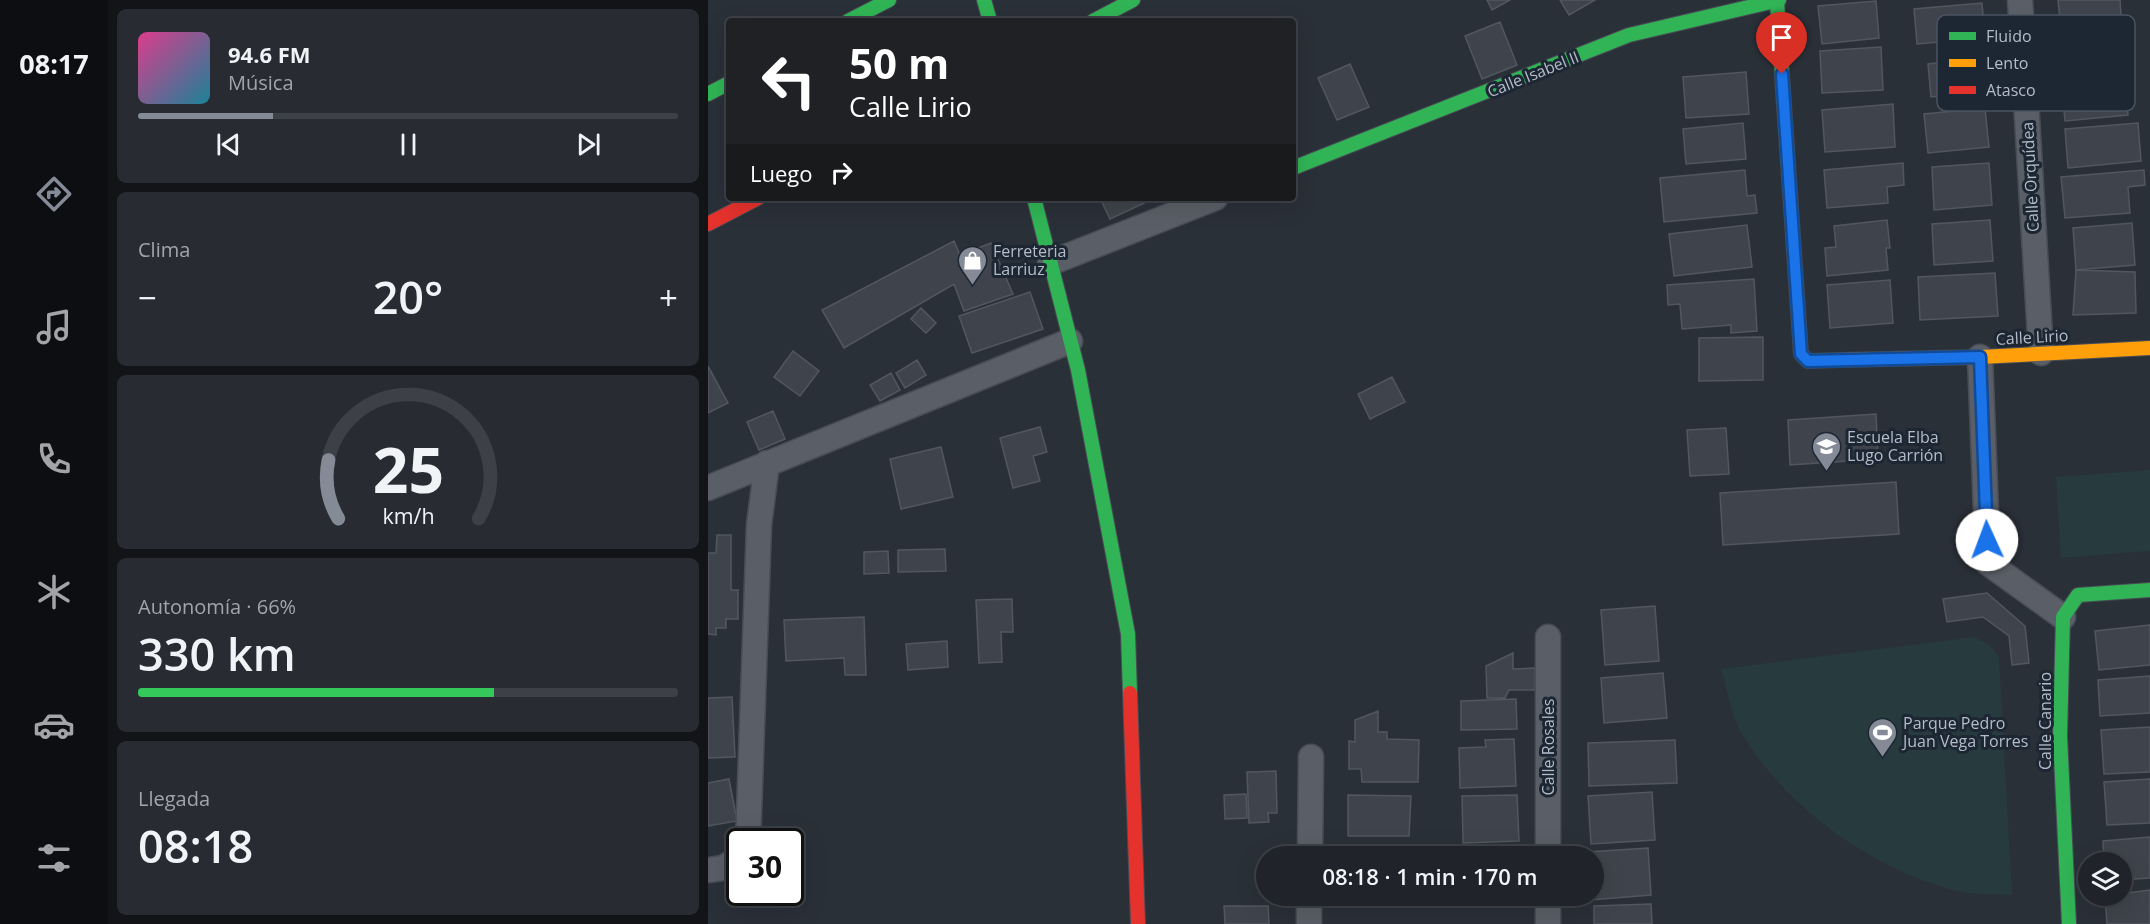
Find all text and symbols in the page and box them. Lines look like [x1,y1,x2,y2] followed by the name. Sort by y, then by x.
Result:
[1756,12,1807,74] pin
[1937,15,2135,111] legend
[1765,21,1798,54] icon: arrive
[1986,25,2032,47] text: Fluido
[849,34,949,91] text: 50 m
[228,39,311,69] text: 94.6 FM
[750,42,828,120] icon: left
[19,45,89,82] text: 08:17
[1484,46,1582,102] street label: Calle Isabel II
[1986,52,2028,74] text: Lento
[228,69,294,96] text: Música
[1986,79,2036,101] text: Atasco
[849,88,972,125] text: Calle Lirio
[2016,121,2044,233] street label: Calle Orquídea
[212,128,245,161] icon: previous
[392,128,425,161] icon: pause
[572,128,605,161] icon: next
[825,156,858,189] icon: right
[750,158,813,188] text: Luego
[33,173,75,215] icon: directions
[138,236,190,263] text: Clima
[993,240,1066,280] place label: Ferreteria Larriuz
[956,244,988,286] shop icon: Ferreteria Larriuz
[373,266,443,327] text: 20°
[138,275,157,320] text: −
[659,275,678,320] text: +
[33,306,75,348] icon: music
[1995,324,2069,350] street label: Calle Lirio
[372,426,444,511] text: 25
[1847,426,1943,466] place label: Escuela Elba Lugo Carrión
[1810,430,1842,472] school or university icon: Escuela Elba Lugo Carrión
[33,438,75,480] icon: phone
[382,501,434,530] text: km/h
[1955,508,2019,572] position arrow
[33,571,75,613] icon: climate
[138,593,296,620] text: Autonomía · 66%
[138,623,296,684] text: 330 km
[2034,672,2056,770] street label: Calle Canario
[1537,699,1559,795] street label: Calle Rosales
[33,704,75,746] icon: car
[1901,712,2028,752] place label: Parque Pedro Juan Vega Torres
[1866,716,1898,758] sports icon: Parque Pedro Juan Vega Torres
[138,785,210,812] text: Llegada
[138,815,253,876] text: 08:18
[726,828,804,906] speed limit sign: 30
[33,837,75,879] icon: filters
[2078,852,2132,906] map controls
[2078,852,2132,906] button: layers
[1322,861,1538,891] text: 08:18 · 1 min · 170 m

